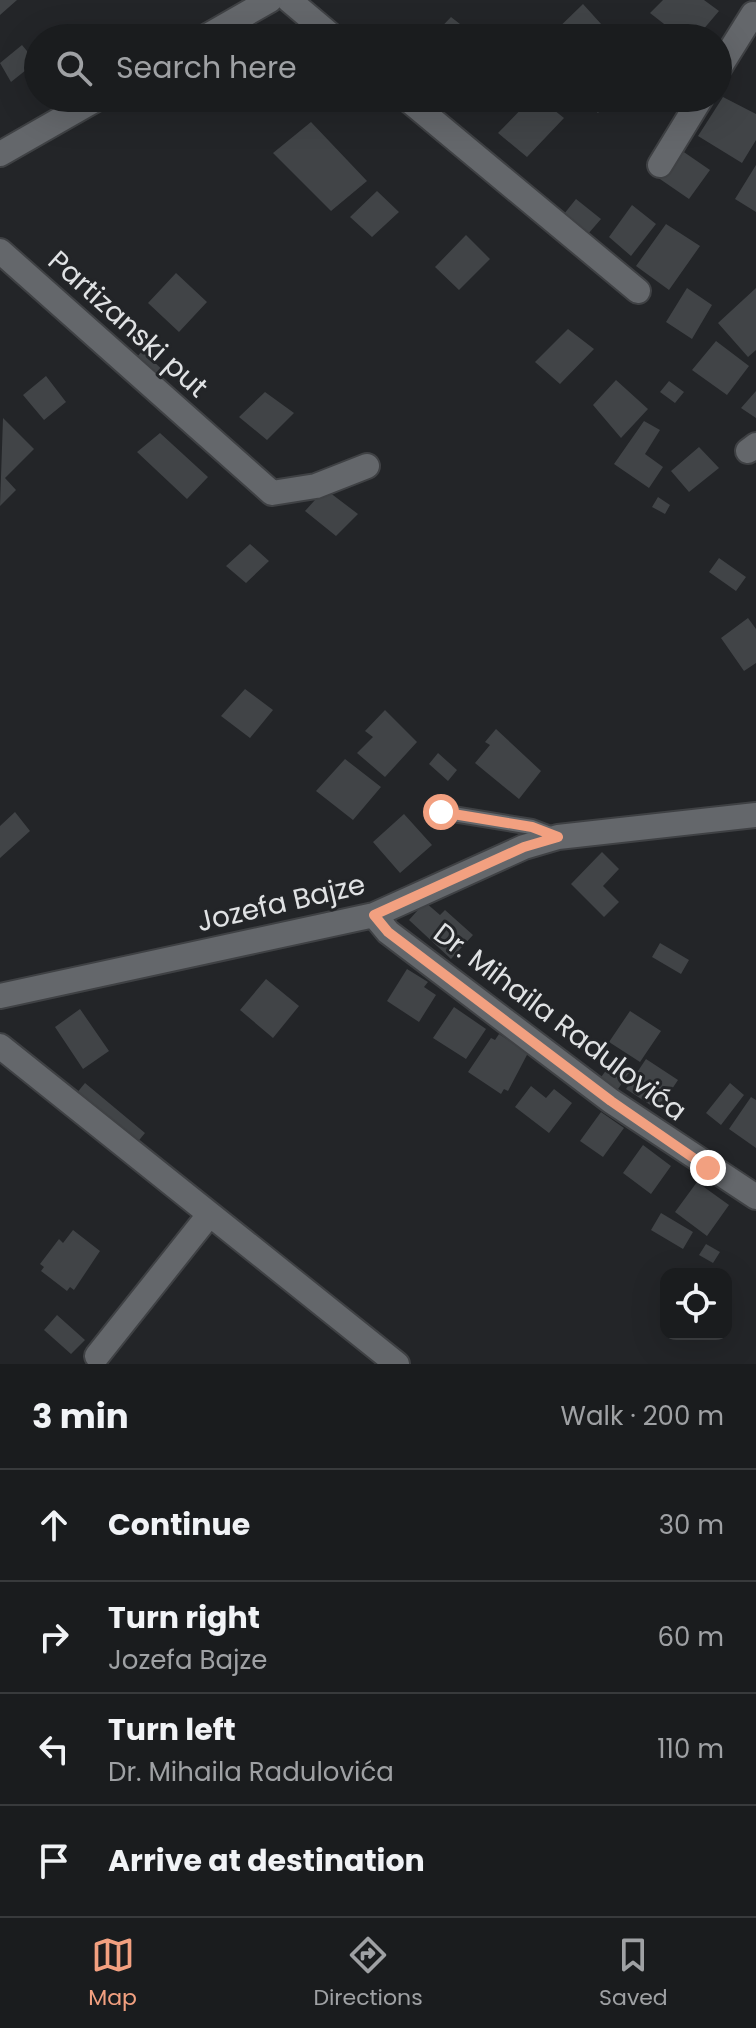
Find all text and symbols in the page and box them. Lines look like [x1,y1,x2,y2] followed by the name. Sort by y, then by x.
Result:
[24,24,732,112] search box
[52,46,96,90] icon: search
[116,46,297,89] text: Search here
[40,242,216,406] street label: Partizanski put
[423,794,459,830] route start
[193,865,369,941] street label: Jozefa Bajze
[425,914,695,1130] street label: Dr. Mihaila Radulovića
[690,1150,726,1186] route end
[660,1268,732,1340] map controls
[660,1268,732,1340] button: locate
[32,1392,129,1440] text: 3 min
[561,1398,724,1434] text: Walk · 200 m
[32,1503,76,1547] icon: ahead
[108,1503,250,1546] text: Continue
[659,1507,724,1543] text: 30 m
[108,1596,260,1639] text: Turn right
[32,1615,76,1659] icon: right
[657,1619,724,1655] text: 60 m
[108,1642,267,1678] text: Jozefa Bajze
[108,1708,236,1751] text: Turn left
[32,1727,76,1771] icon: left
[657,1731,724,1767] text: 110 m
[108,1754,394,1790] text: Dr. Mihaila Radulovića
[32,1839,76,1883] icon: arrive
[108,1839,425,1882] text: Arrive at destination
[88,1933,137,2014] tab: Map
[313,1933,423,2014] tab: Directions
[599,1933,668,2014] tab: Saved

